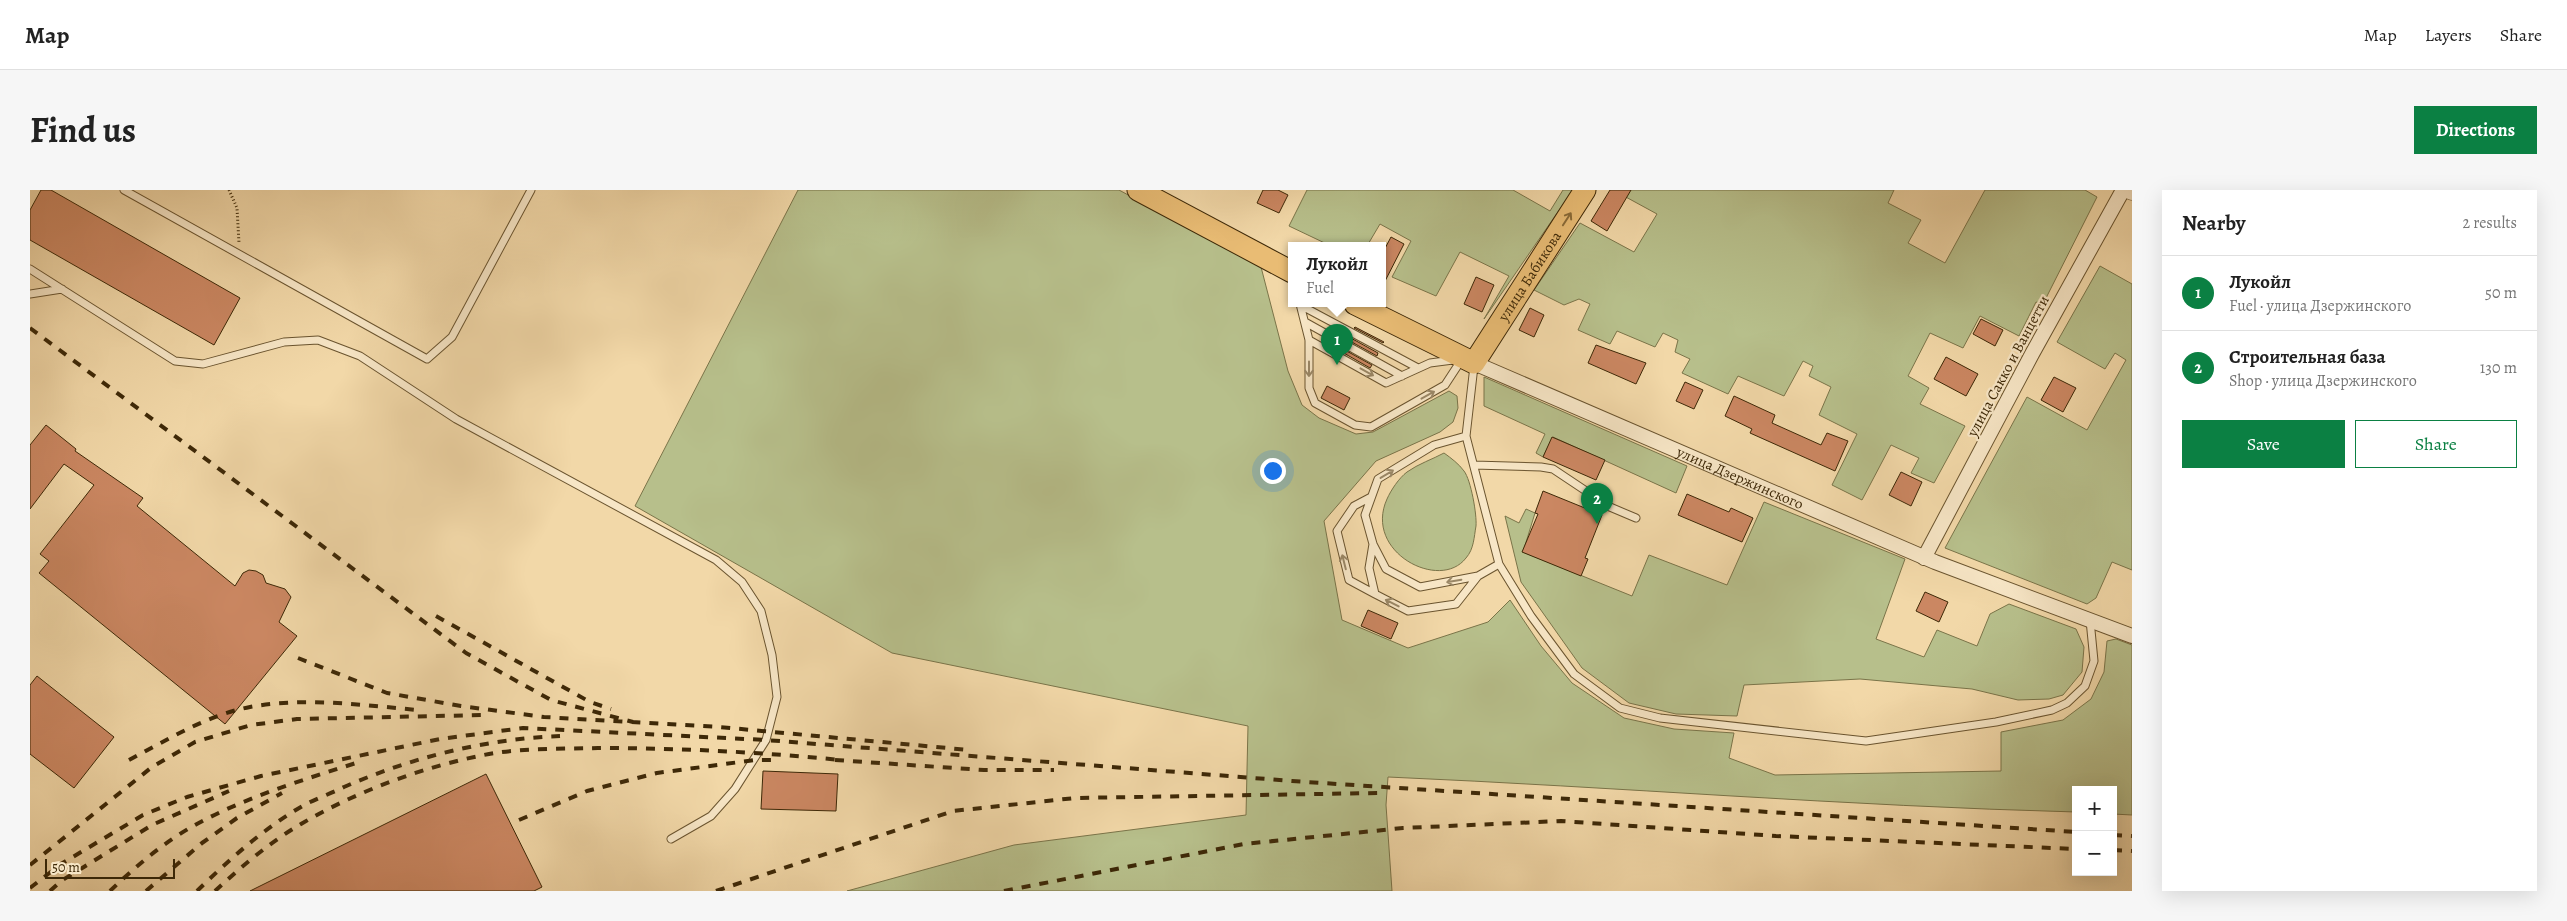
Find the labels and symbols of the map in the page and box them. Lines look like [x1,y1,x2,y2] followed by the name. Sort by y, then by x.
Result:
[1562,212,1572,226] one-way arrow
[1493,227,1566,326] street label: улица Бабикова
[1962,292,2054,441] street label: улица Сакко и Ванцетти
[1321,324,1353,365] pin: 1
[1304,360,1314,377] one-way arrow
[1359,367,1374,377] one-way arrow
[1421,390,1436,400] one-way arrow
[1673,441,1807,514] street label: улица Дзержинского
[1260,458,1286,484] your location
[1379,468,1393,478] one-way arrow
[1581,483,1613,524] pin: 2
[1339,554,1348,570] one-way arrow
[1446,576,1462,586] one-way arrow
[1385,598,1400,608] one-way arrow
[45,856,175,879] scale bar

